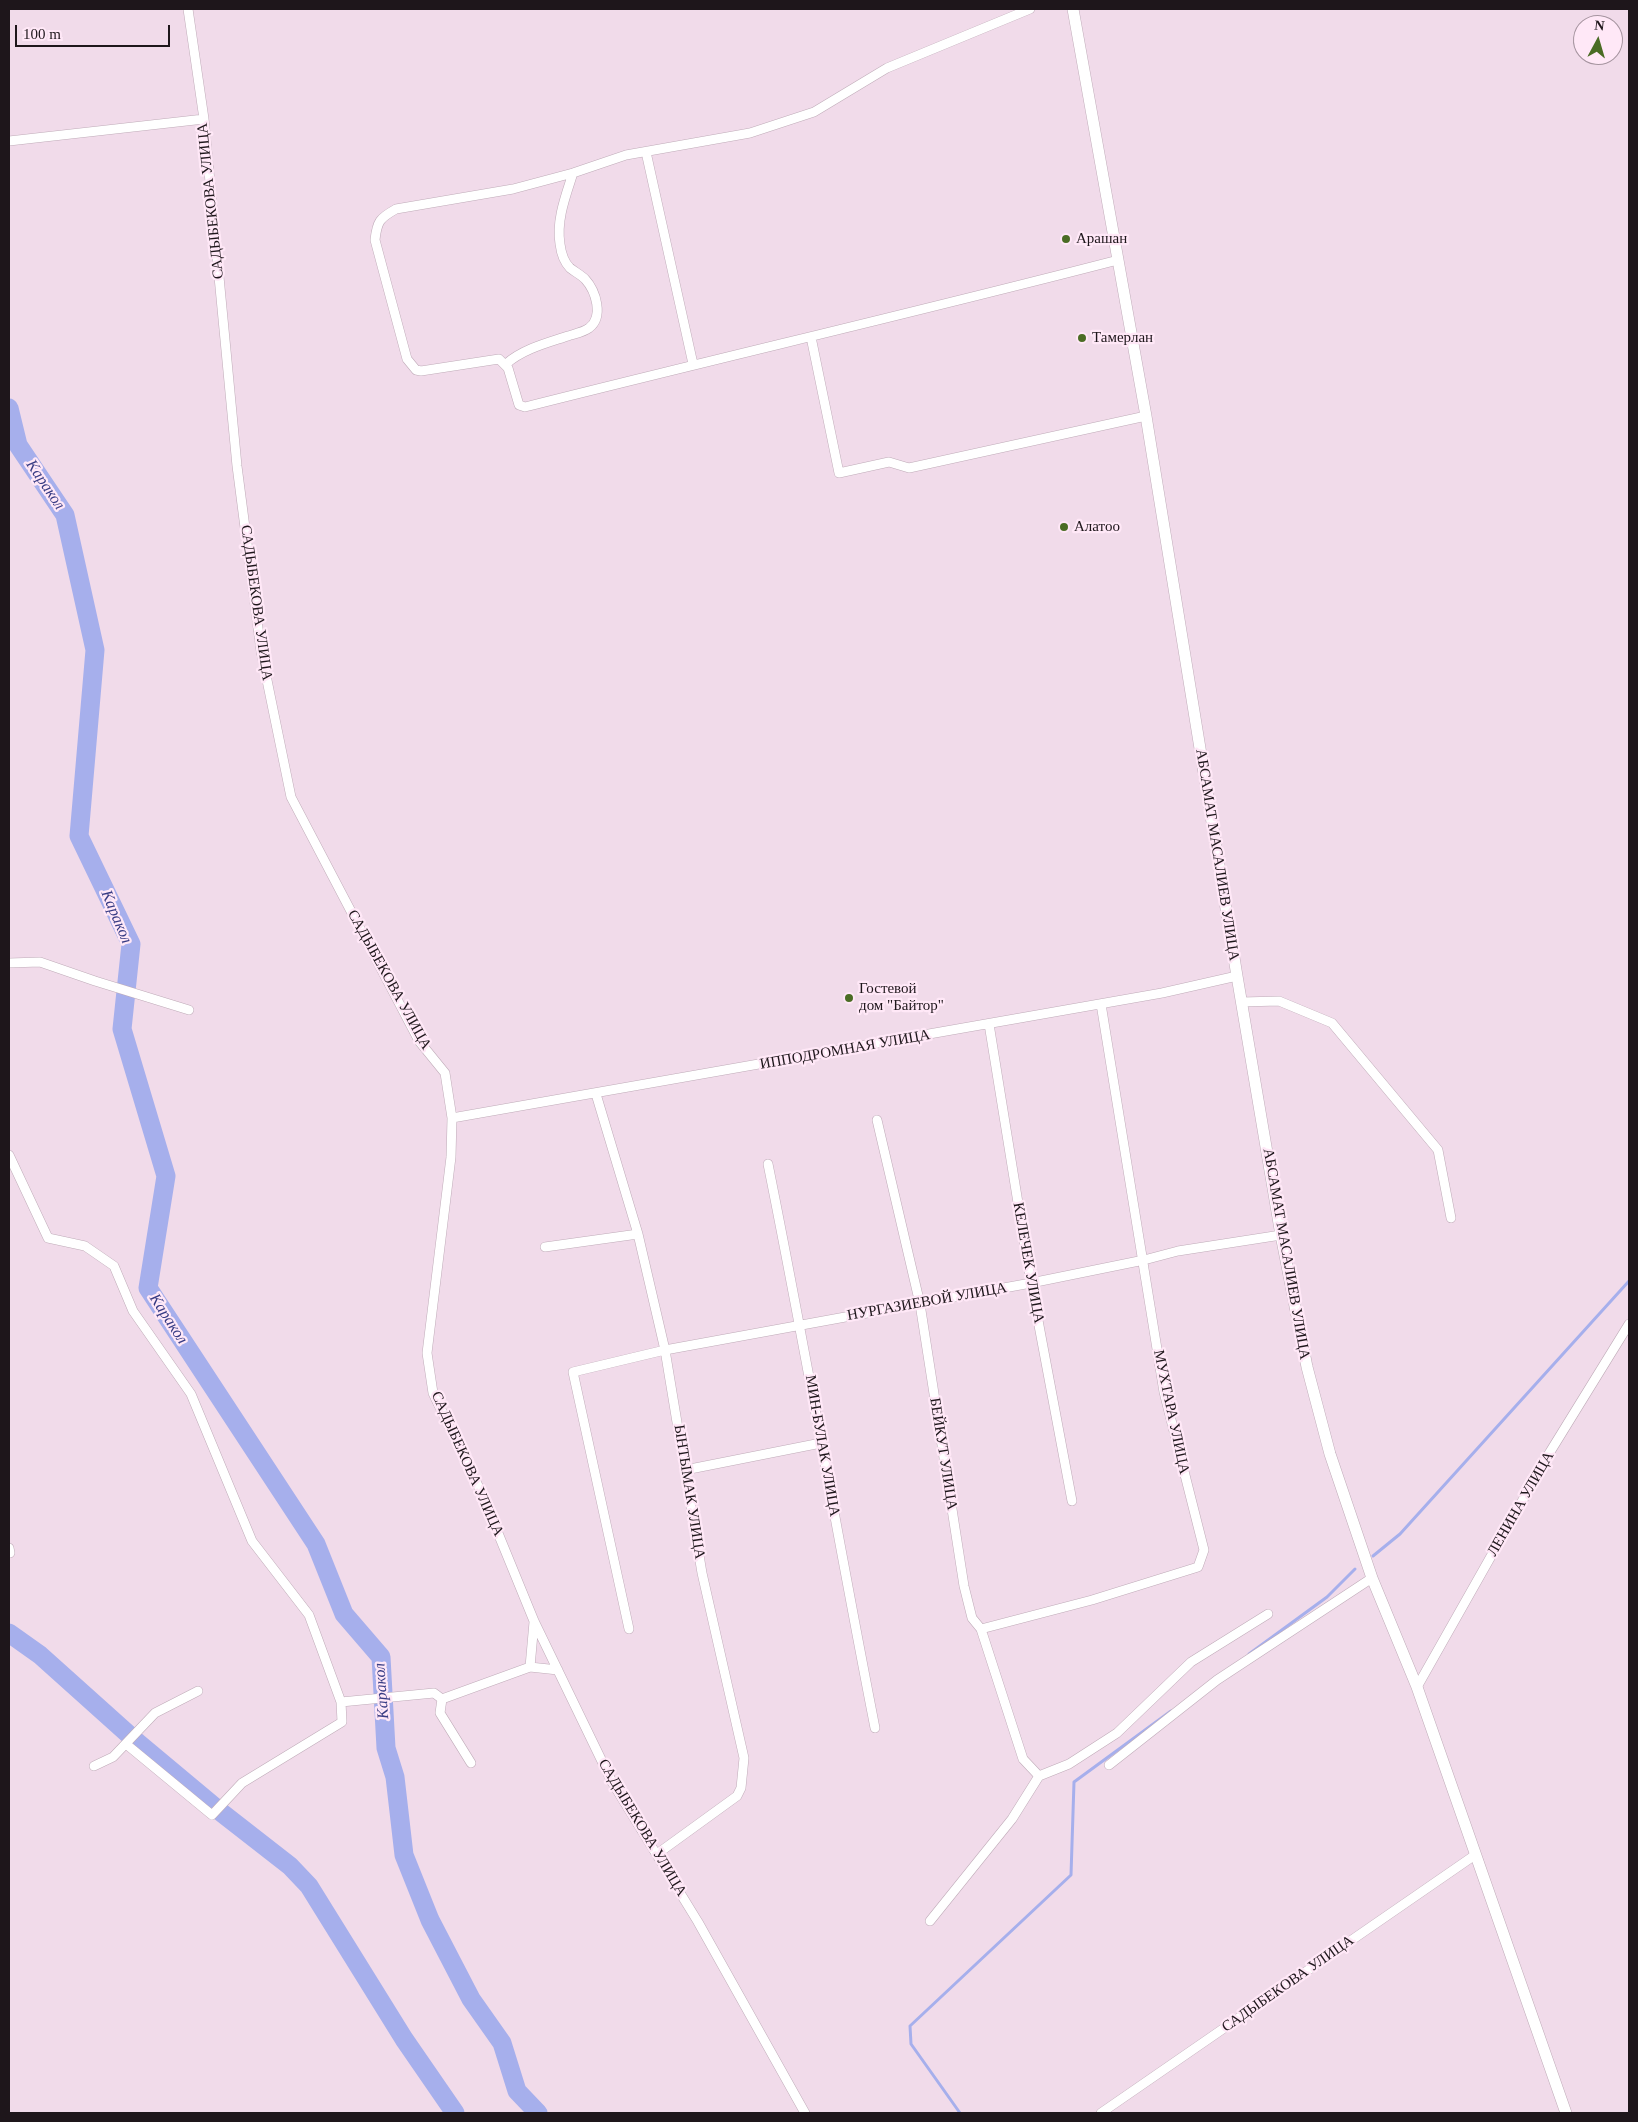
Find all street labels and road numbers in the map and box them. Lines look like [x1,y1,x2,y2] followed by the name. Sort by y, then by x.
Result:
[194,122,228,280] street label: САДЫБЕКОВА УЛИЦА
[236,524,276,682] street label: САДЫБЕКОВА УЛИЦА
[1191,748,1243,962] street label: АБСАМАТ МАСАЛИЕВ УЛИЦА
[343,907,435,1053] street label: САДЫБЕКОВА УЛИЦА
[758,1026,932,1074] street label: ИППОДРОМНАЯ УЛИЦА
[1259,1147,1313,1361] street label: АБСАМАТ МАСАЛИЕВ УЛИЦА
[1008,1201,1048,1325] street label: КЕЛЕЧЕК УЛИЦА
[846,1279,1008,1325] street label: НУРГАЗИЕВОЙ УЛИЦА
[1149,1348,1193,1476] street label: МУХТАРА УЛИЦА
[801,1374,843,1518] street label: МИН-БУЛАК УЛИЦА
[427,1389,507,1539] street label: САДЫБЕКОВА УЛИЦА
[925,1397,961,1511] street label: БЕЙКУТ УЛИЦА
[669,1424,709,1560] street label: ЫНТЫМАК УЛИЦА
[1484,1448,1558,1560] street label: ЛЕНИНА УЛИЦА
[594,1756,690,1900] street label: САДЫБЕКОВА УЛИЦА
[1219,1932,1357,2036] street label: САДЫБЕКОВА УЛИЦА

